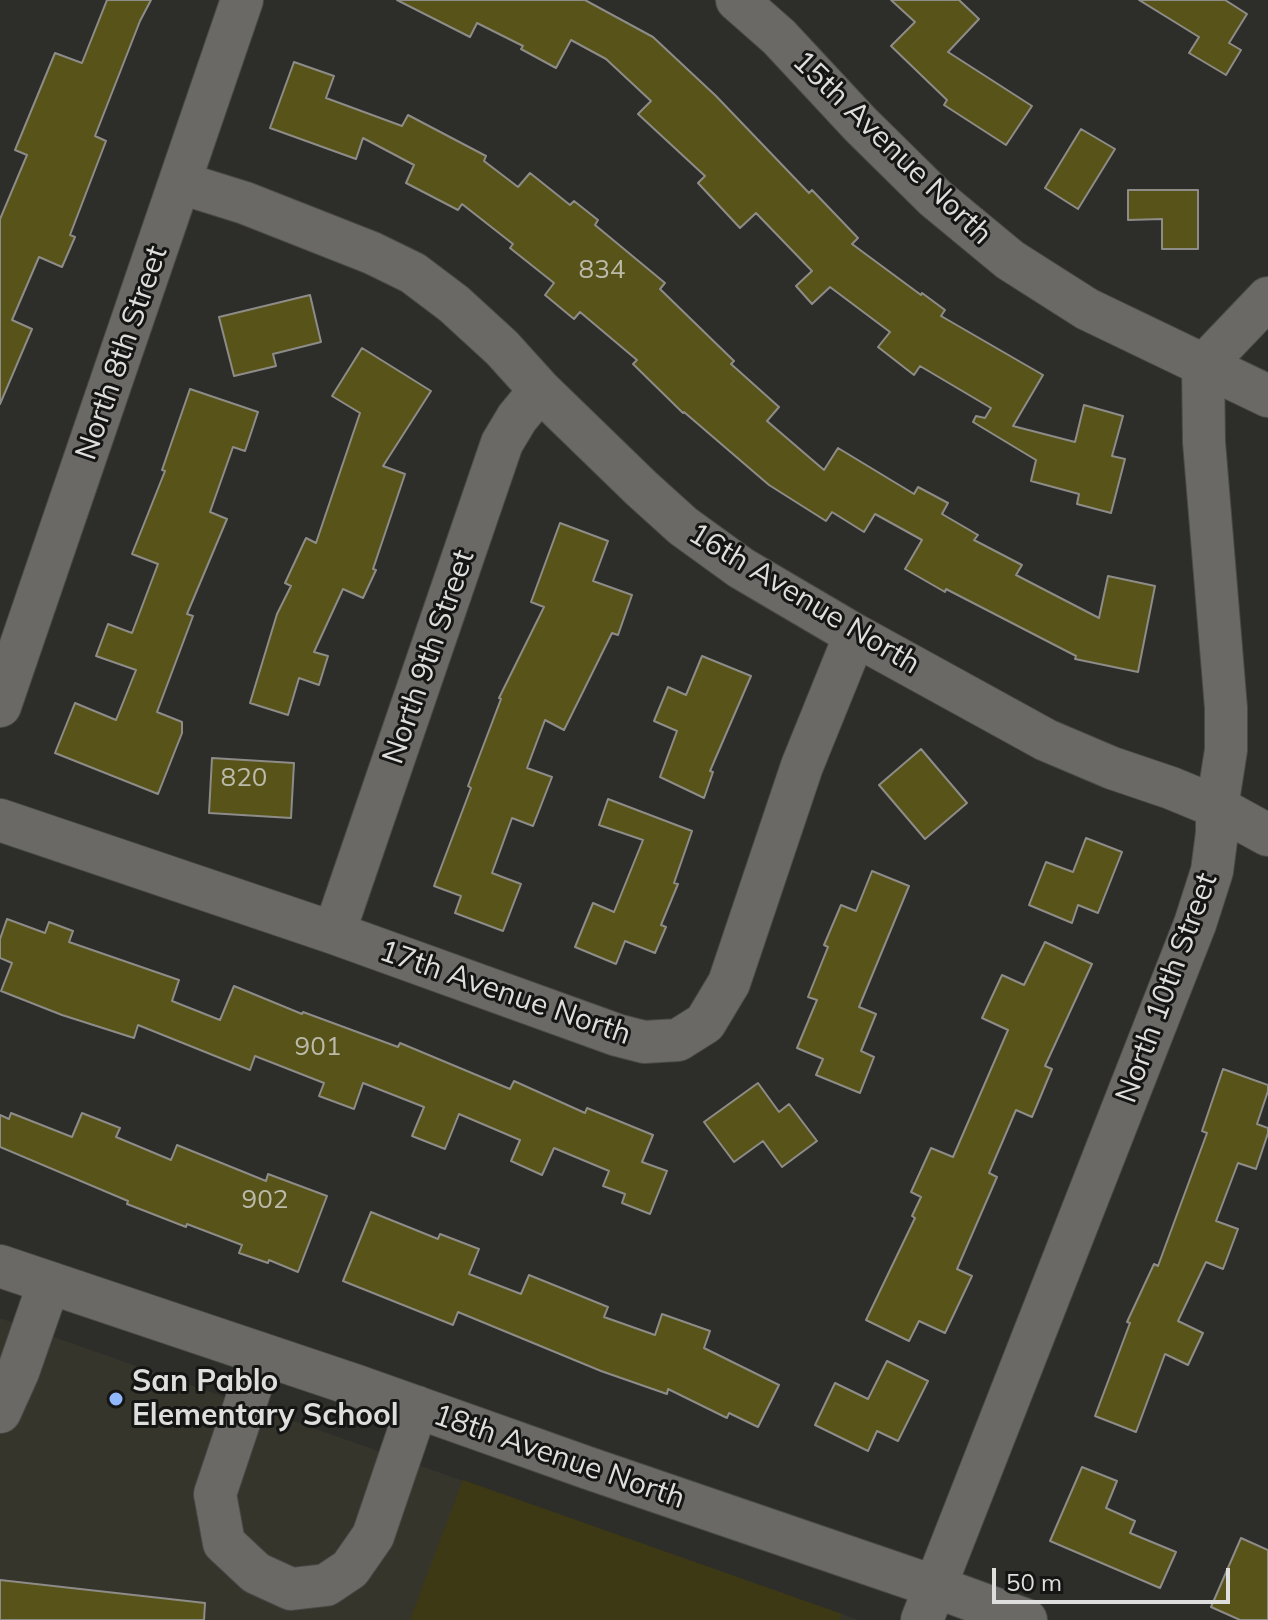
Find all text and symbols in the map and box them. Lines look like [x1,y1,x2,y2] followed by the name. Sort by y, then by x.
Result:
[785,44,999,252] street label: 15th Avenue North
[69,241,175,465] street label: North 8th Street
[579,254,625,286] house number: 834
[682,516,926,682] street label: 16th Avenue North
[376,545,482,769] street label: North 9th Street
[221,762,267,794] house number: 820
[1109,868,1225,1108] street label: North 10th Street
[375,933,635,1053] street label: 17th Avenue North
[295,1031,341,1063] house number: 901
[242,1184,288,1216] house number: 902
[132,1364,399,1434] place label: San Pablo Elementary School
[107,1390,125,1408] marker: San Pablo Elementary School
[429,1397,689,1517] street label: 18th Avenue North
[996,1552,1234,1602] scale bar
[1006,1567,1062,1597] text: 50 m

